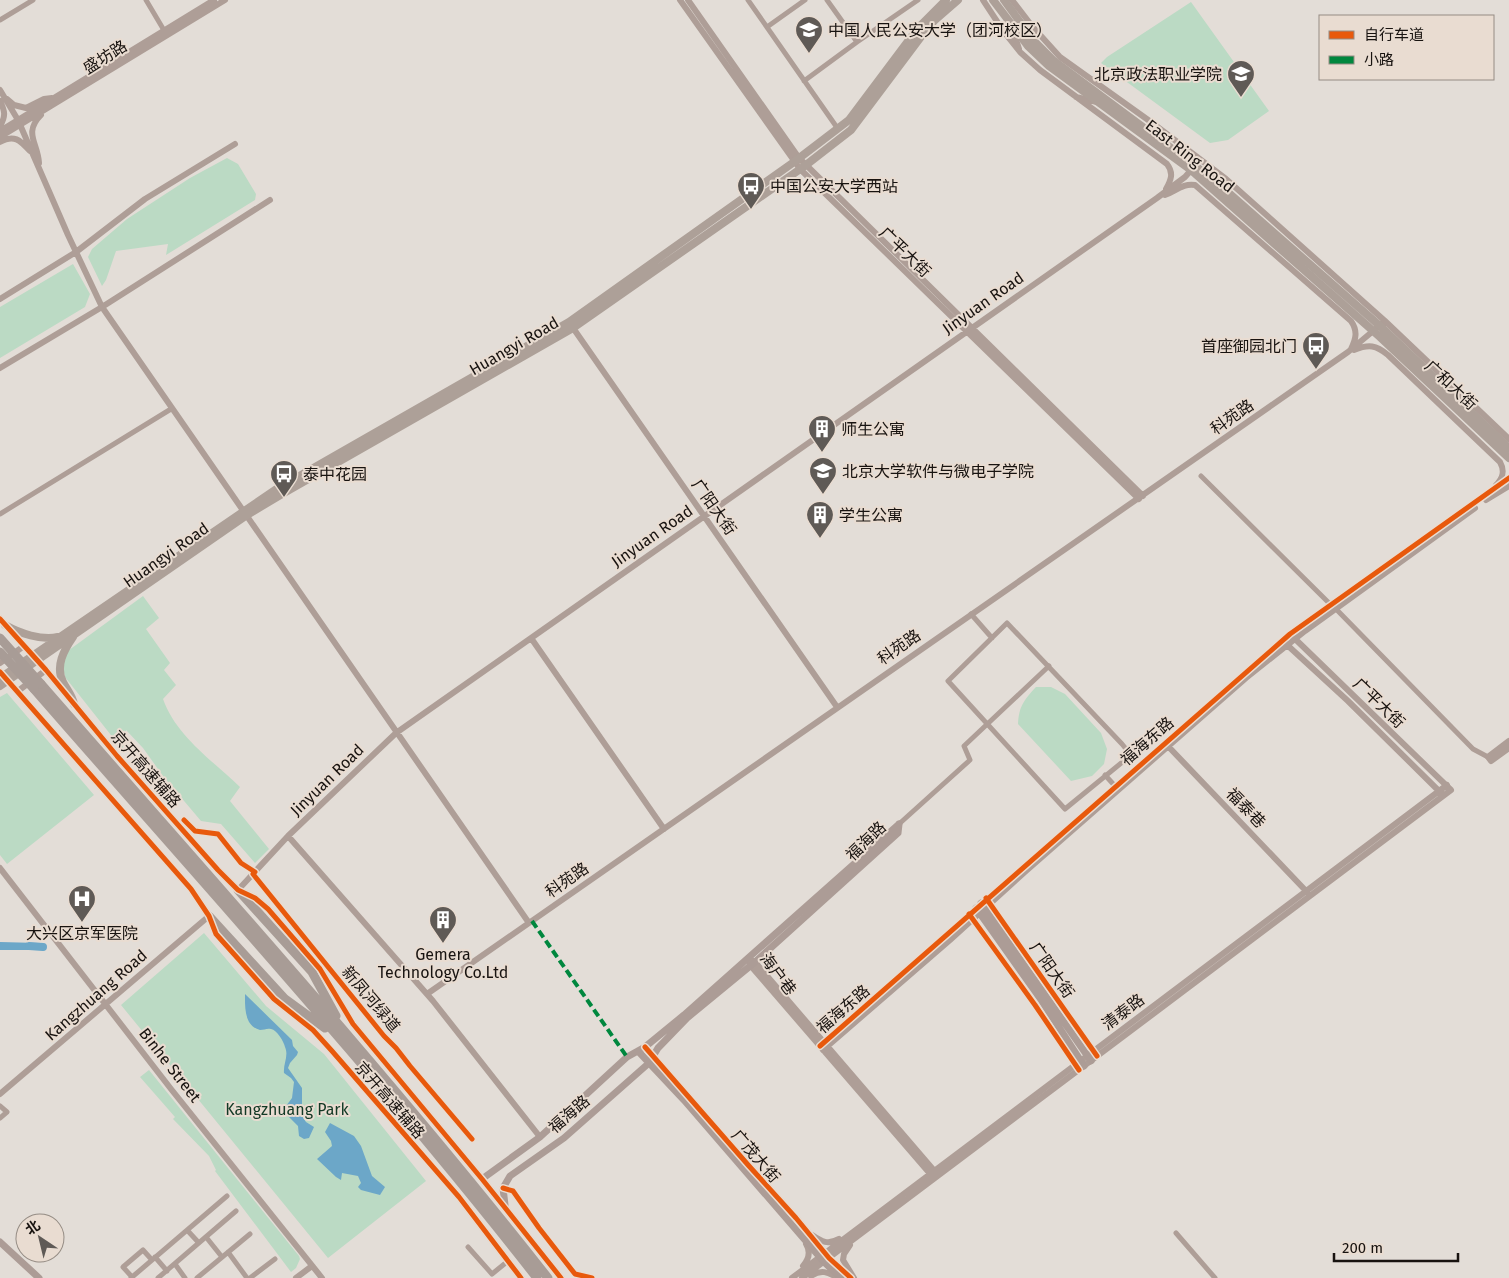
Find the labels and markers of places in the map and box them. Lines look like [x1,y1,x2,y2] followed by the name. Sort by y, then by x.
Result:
[794,15,824,54] school or university icon: 中国人民公安大学（团河校区）
[828,21,1052,40] place label: 中国人民公安大学（团河校区）
[1226,59,1256,98] school or university icon: 北京政法职业学院
[1094,65,1222,84] place label: 北京政法职业学院
[736,171,766,210] bus stop icon: 中国公安大学西站
[770,177,898,196] place label: 中国公安大学西站
[1301,331,1331,370] bus stop icon: 首座御园北门
[1201,337,1297,356] place label: 首座御园北门
[807,414,837,453] building icon: 师生公寓
[841,420,905,439] place label: 师生公寓
[808,456,838,495] school or university icon: 北京大学软件与微电子学院
[269,459,299,498] bus stop icon: 泰中花园
[842,462,1034,481] place label: 北京大学软件与微电子学院
[303,465,367,484] place label: 泰中花园
[805,500,835,539] building icon: 学生公寓
[839,506,903,525] place label: 学生公寓
[67,884,97,923] hospital icon: 大兴区京军医院
[428,905,458,944] building icon: Gemera Technology Co.Ltd
[26,924,138,943] place label: 大兴区京军医院
[378,945,508,982] place label: Gemera Technology Co.Ltd

